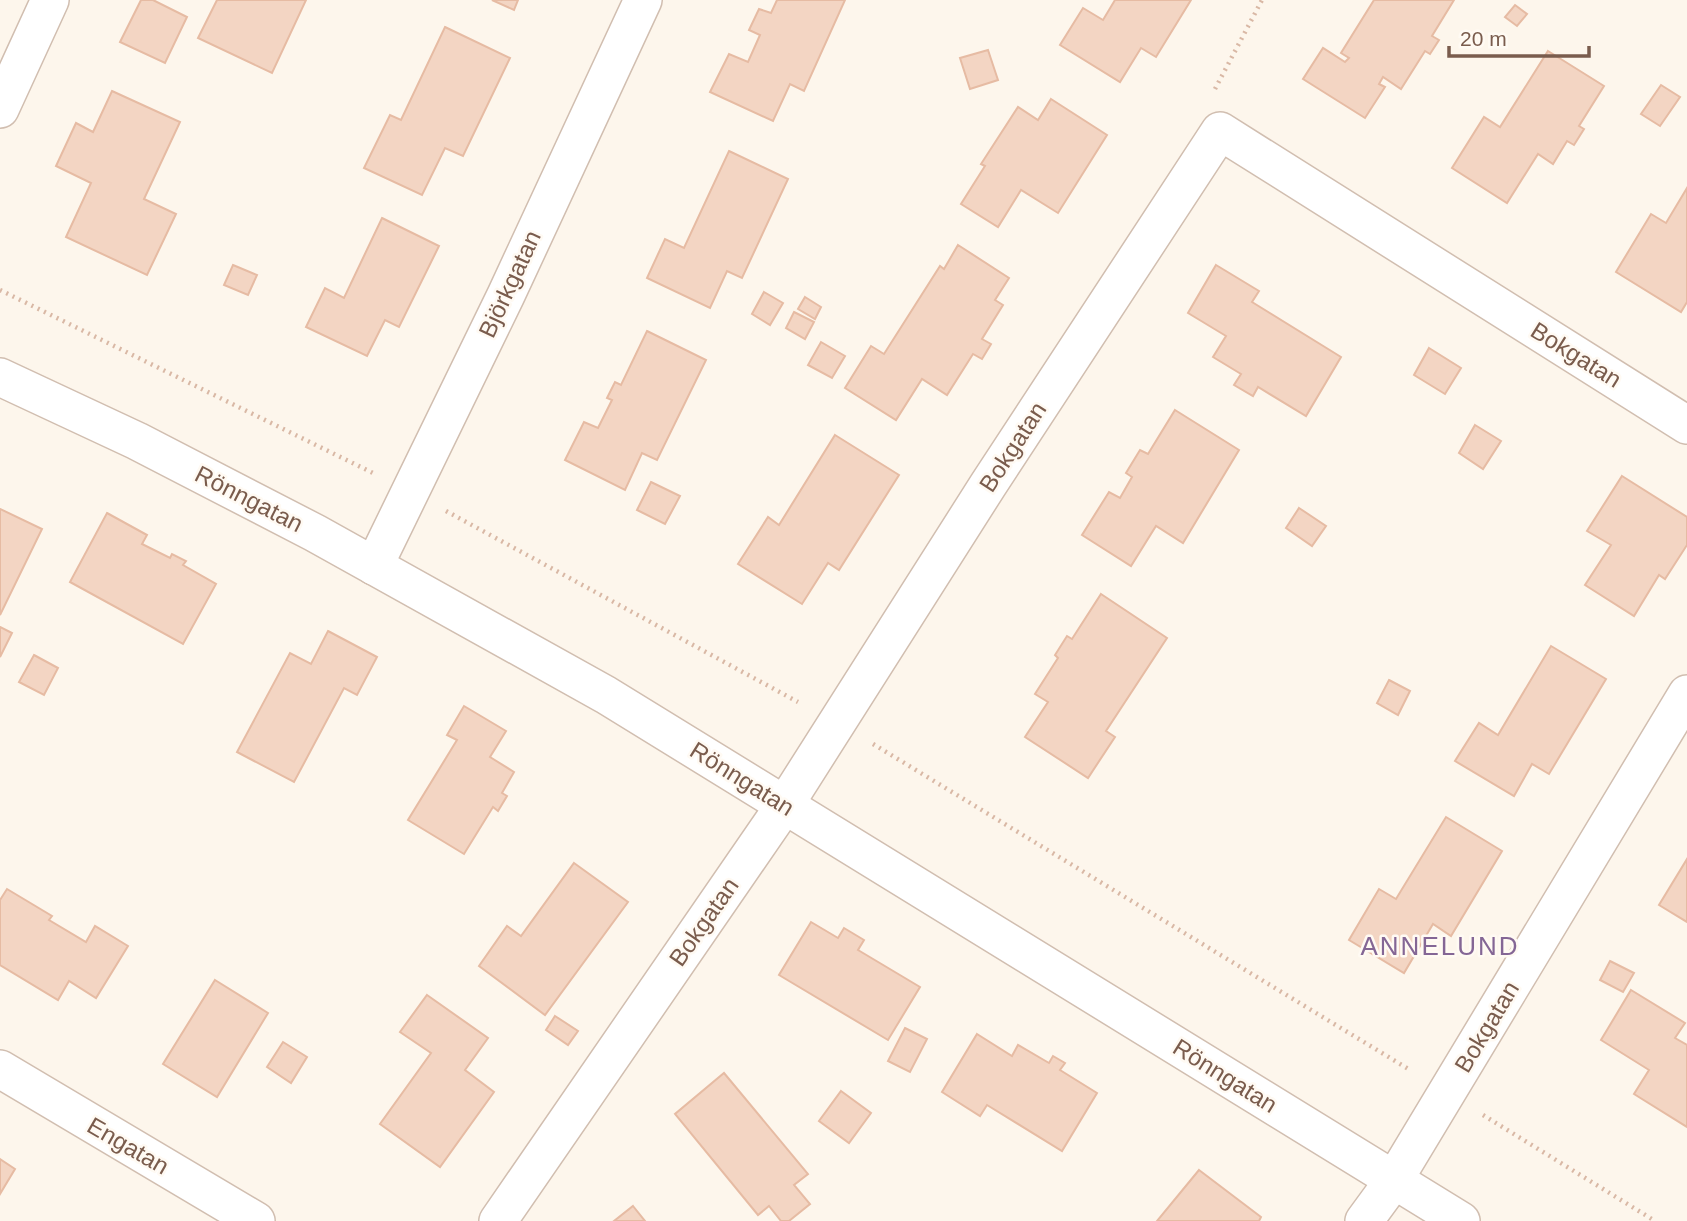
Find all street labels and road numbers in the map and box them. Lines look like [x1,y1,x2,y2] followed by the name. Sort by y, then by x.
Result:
[473,226,546,341] street label: Björkgatan
[1526,316,1626,393] street label: Bokgatan
[974,397,1052,497] street label: Bokgatan
[191,460,308,537] street label: Rönngatan
[685,736,799,821] street label: Rönngatan
[663,872,744,971] street label: Bokgatan
[1449,976,1524,1077] street label: Bokgatan
[1168,1033,1282,1118] street label: Rönngatan
[83,1112,174,1180] street label: Engatan

